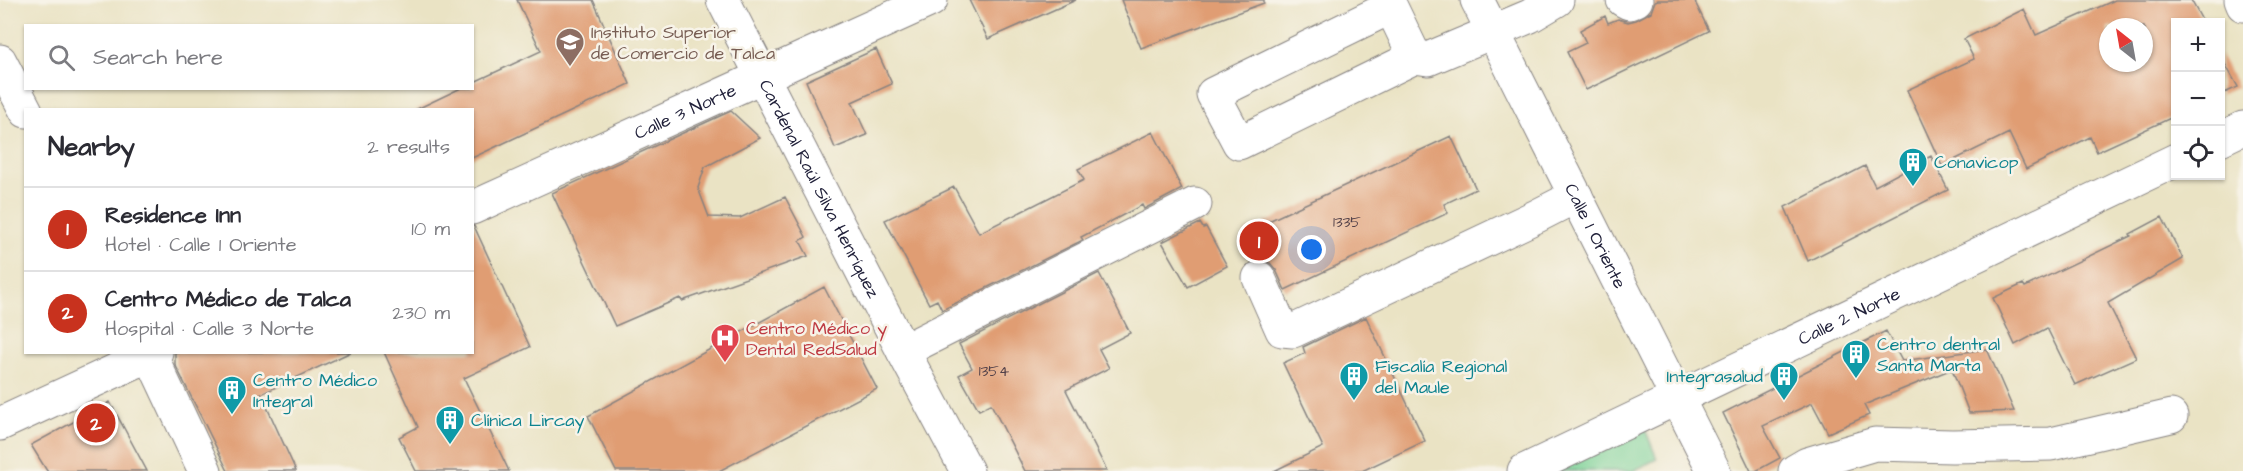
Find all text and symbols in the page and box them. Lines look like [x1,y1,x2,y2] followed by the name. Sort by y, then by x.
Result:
[2099,18,2153,72] north arrow
[2171,18,2225,180] map controls
[2171,18,2225,72] button: +
[591,20,775,66] place label: Instituto Superior de Comercio de Talca
[24,24,474,90] search box
[554,26,586,68] school or university icon: Instituto Superior de Comercio de Talca
[45,41,78,74] icon: search
[93,42,223,73] text: Search here
[2171,72,2225,126] button: −
[753,75,886,303] street label: Cardenal Raúl Silva Henríquez
[630,78,741,146] street label: Calle 3 Norte
[2171,126,2225,180] button: locate
[48,129,135,165] text: Nearby
[367,133,450,161] text: 2 results
[1897,146,1929,188] building icon: Conavicop
[1934,150,2019,175] place label: Conavicop
[1558,179,1632,293] street label: Calle 1 Oriente
[105,200,241,231] text: Residence Inn
[1333,212,1361,233] house number: 1335
[66,215,69,243] text: 1
[411,215,450,243] text: 10 m
[1240,218,1278,264] pin: 1
[105,231,296,259] text: Hotel · Calle 1 Oriente
[1297,235,1326,264] your location
[1794,281,1905,352] street label: Calle 2 Norte
[105,284,351,315] text: Centro Médico de Talca
[62,299,73,327] text: 2
[392,299,450,327] text: 230 m
[105,315,314,343] text: Hospital · Calle 3 Norte
[746,316,887,362] place label: Centro Médico y Dental RedSalud
[709,322,741,364] hospital icon: Centro Médico y Dental RedSalud
[1877,332,2000,378] place label: Centro dentral Santa Marta
[1840,338,1872,380] building icon: Centro dentral Santa Marta
[1375,354,1508,400] place label: Fiscalía Regional del Maule
[1338,360,1370,402] building icon: Fiscalía Regional del Maule
[1768,360,1800,402] building icon: Integrasalud
[979,361,1009,382] house number: 1354
[1666,364,1763,390] place label: Integrasalud
[253,368,377,415] place label: Centro Médico Integral
[216,374,248,416] building icon: Centro Médico Integral
[76,400,116,446] pin: 2
[434,404,466,446] building icon: Clínica Lircay
[471,408,584,434] place label: Clínica Lircay

